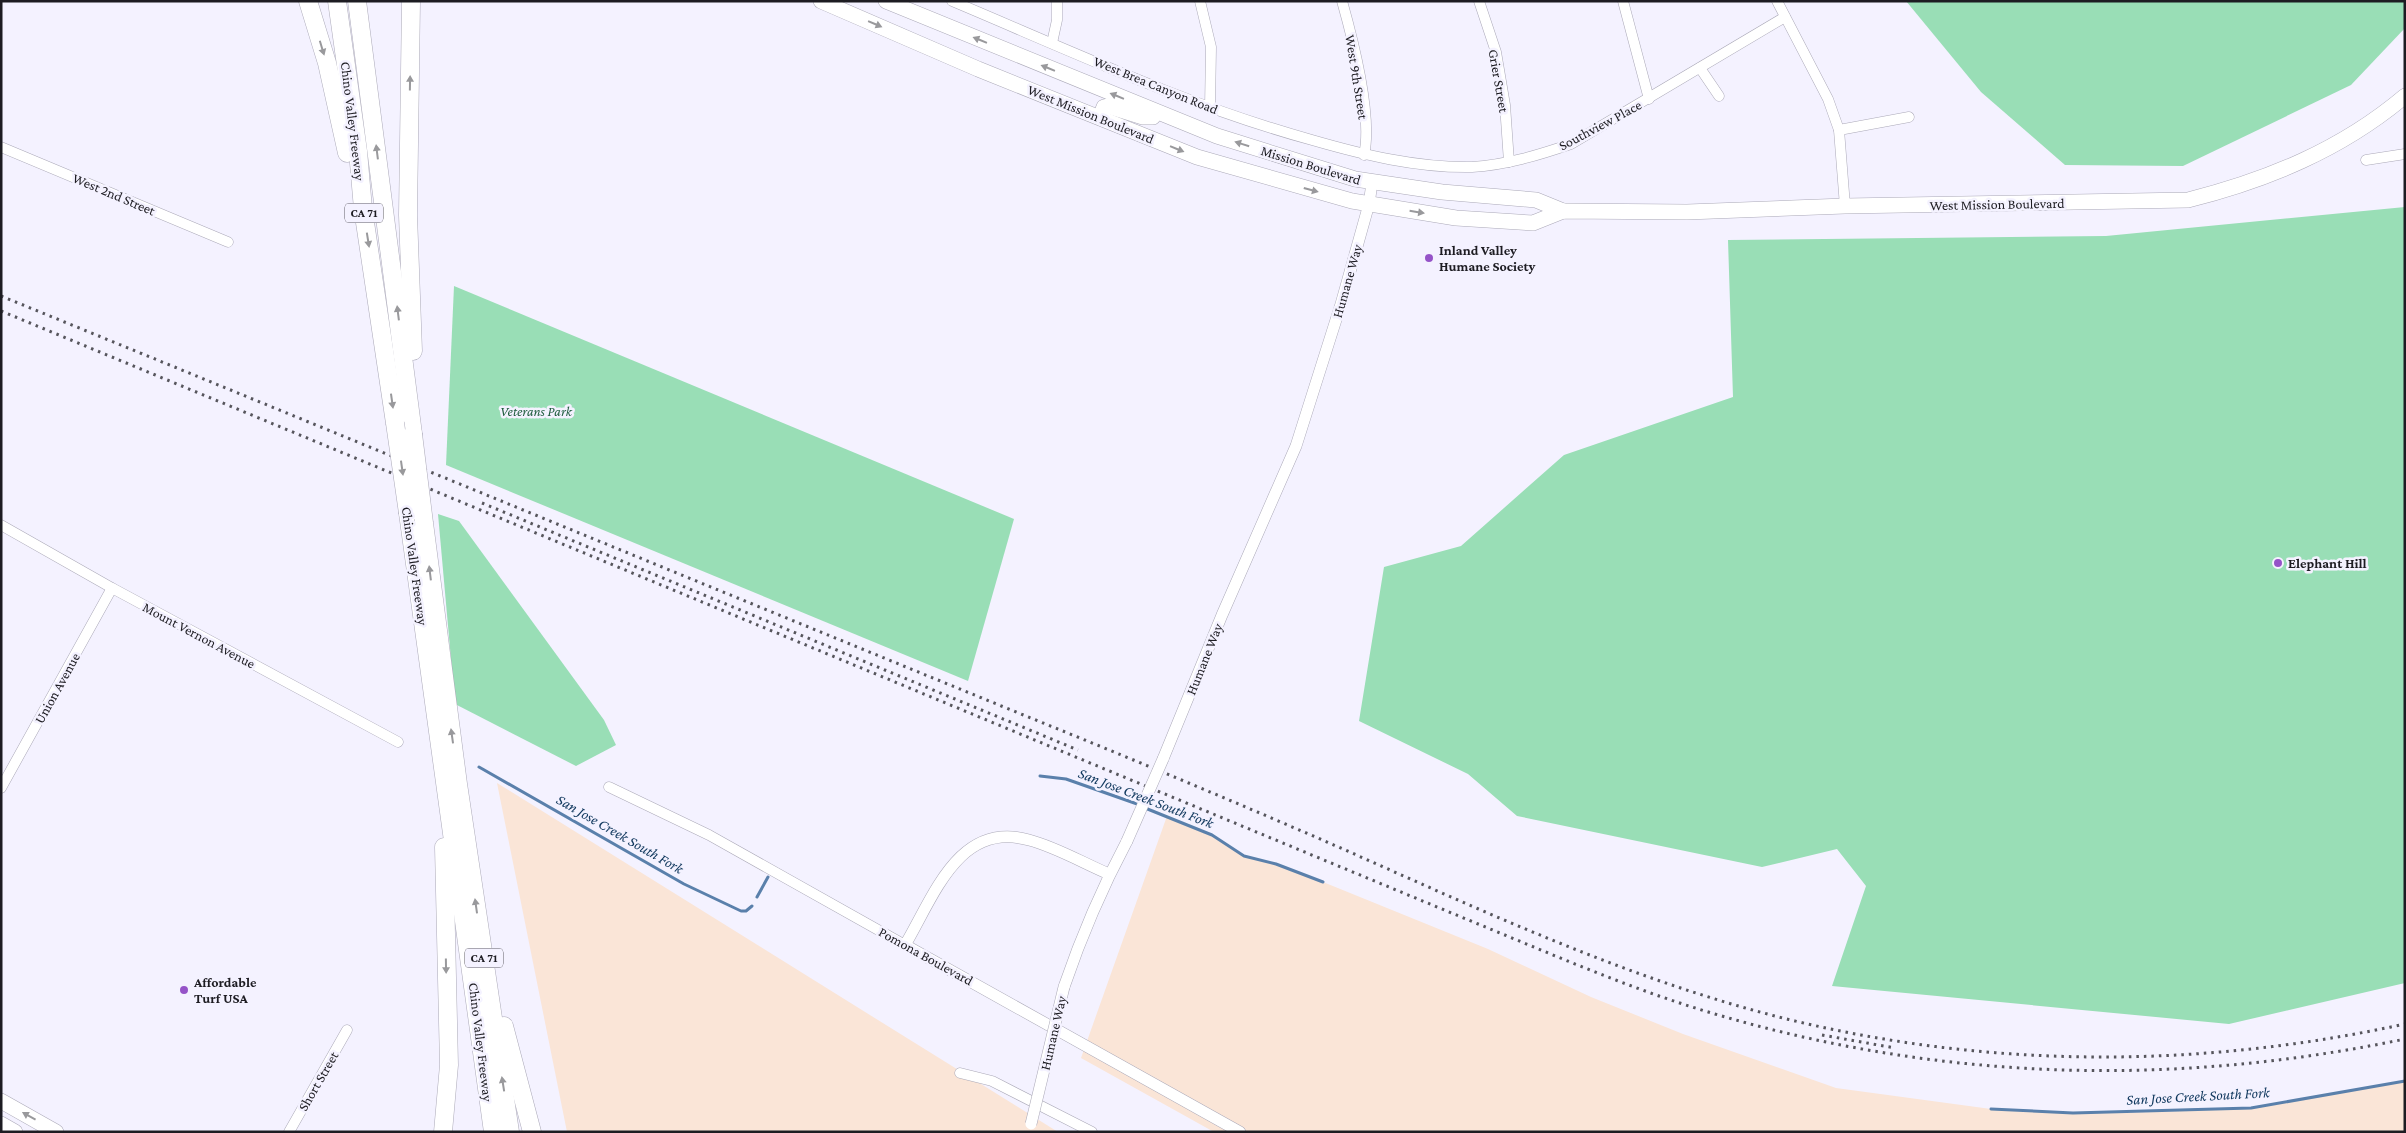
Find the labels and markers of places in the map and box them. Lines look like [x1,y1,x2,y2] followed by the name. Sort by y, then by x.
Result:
[1439,242,1535,274] place label: Inland Valley Humane Society
[1423,252,1435,264] marker: Inland Valley Humane Society
[2288,555,2367,571] place label: Elephant Hill
[2272,557,2284,569] marker: Elephant Hill
[193,974,257,1006] place label: Affordable Turf USA
[178,984,190,996] marker: Affordable Turf USA

